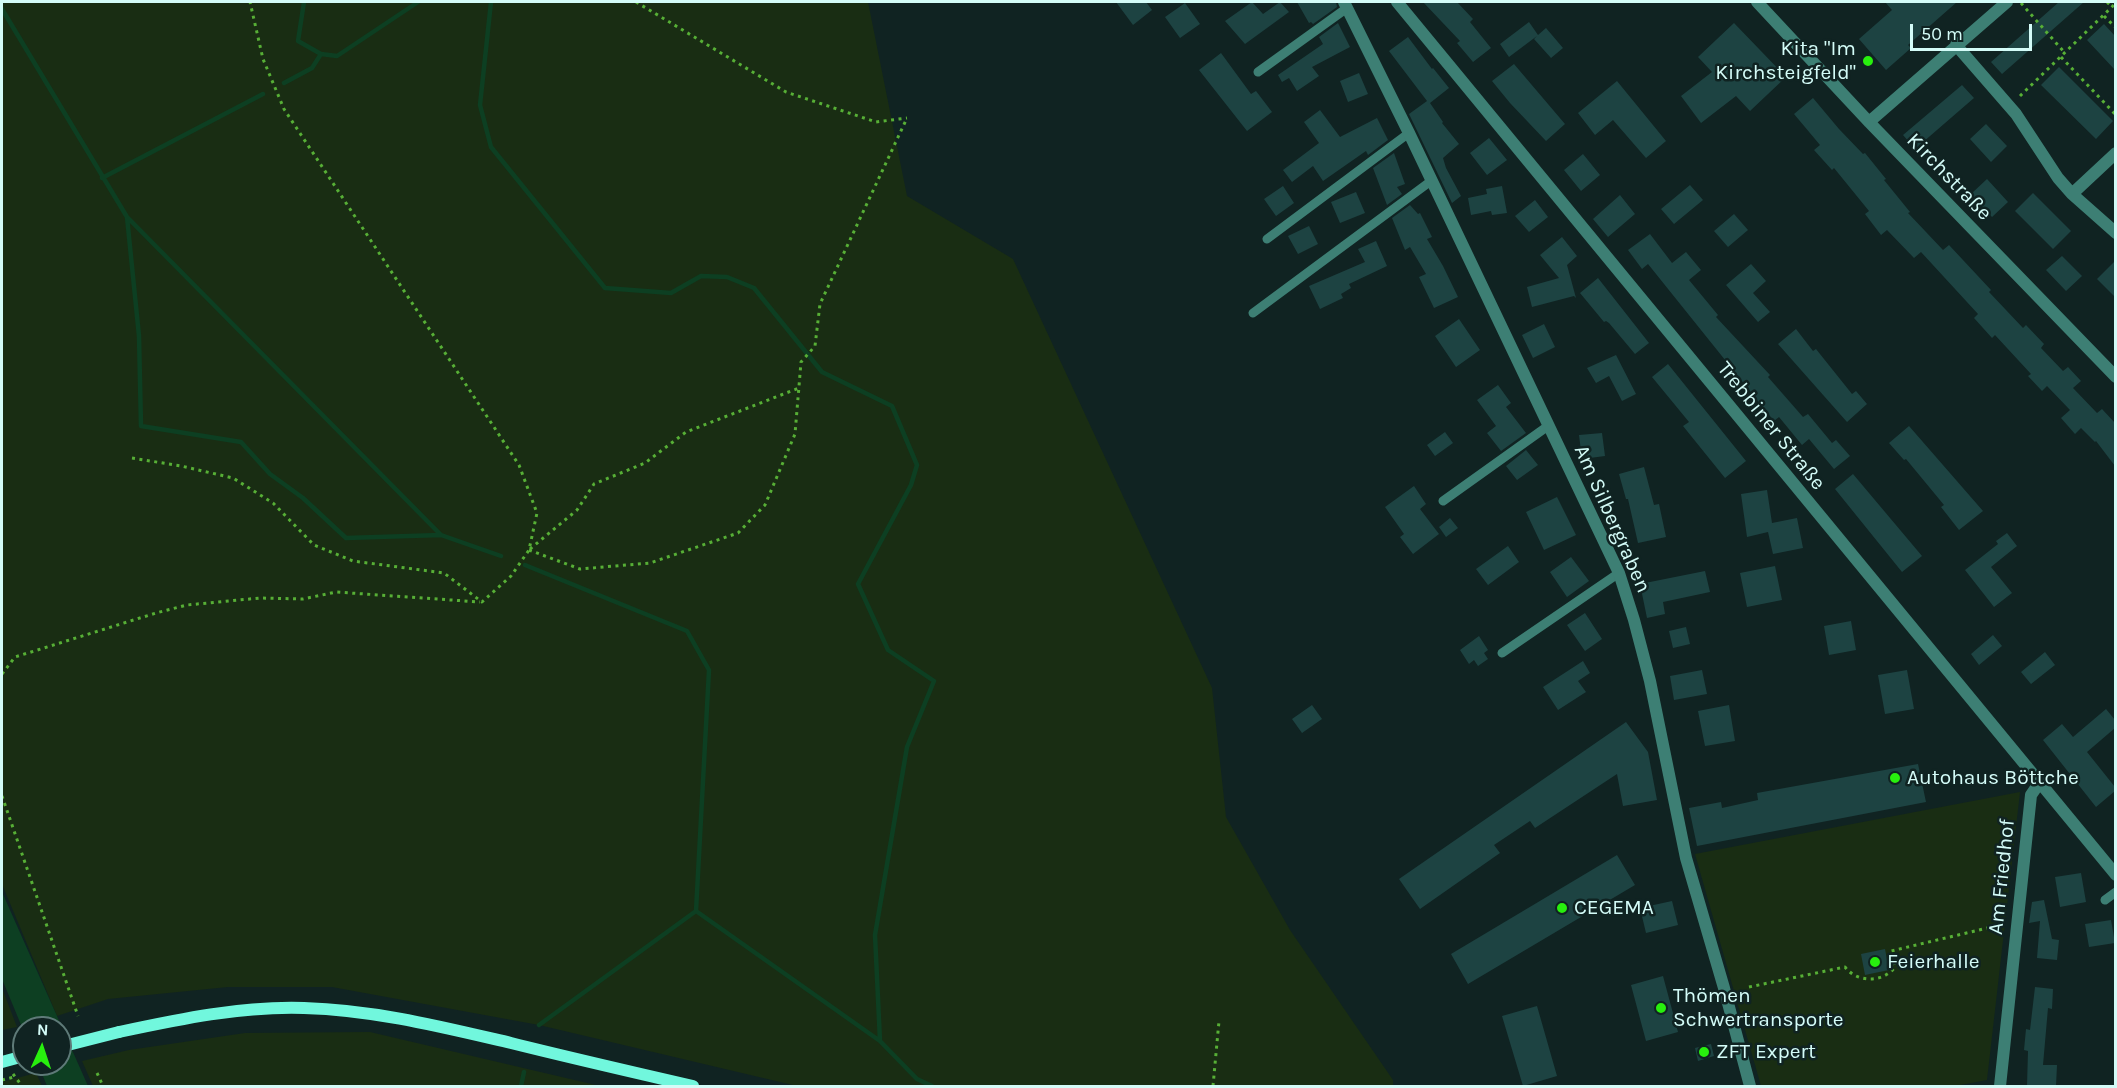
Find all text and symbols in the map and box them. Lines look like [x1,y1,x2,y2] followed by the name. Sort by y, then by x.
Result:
[1913,12,2034,50] scale bar
[1921,23,1963,45] text: 50 m
[1715,36,1856,86] place label: Kita "Im Kirchsteigfeld"
[1861,54,1875,68] marker: Kita "Im Kirchsteigfeld"
[1901,128,1997,226] street label: Kirchstraße
[1712,357,1830,495] street label: Trebbiner Straße
[1568,441,1656,597] street label: Am Silbergraben
[1907,765,2079,791] place label: Autohaus Böttche
[1888,771,1902,785] marker: Autohaus Böttche
[1983,818,2021,936] street label: Am Friedhof
[1574,895,1654,921] place label: CEGEMA
[1555,901,1569,915] marker: CEGEMA
[1887,949,1980,975] place label: Feierhalle
[1868,955,1882,969] marker: Feierhalle
[1673,983,1844,1033] place label: Thömen Schwertransporte
[1654,1001,1668,1015] marker: Thömen Schwertransporte
[12,1016,72,1076] north arrow
[37,1020,49,1039] text: N
[1716,1039,1816,1065] place label: ZFT Expert
[1697,1045,1711,1059] marker: ZFT Expert

